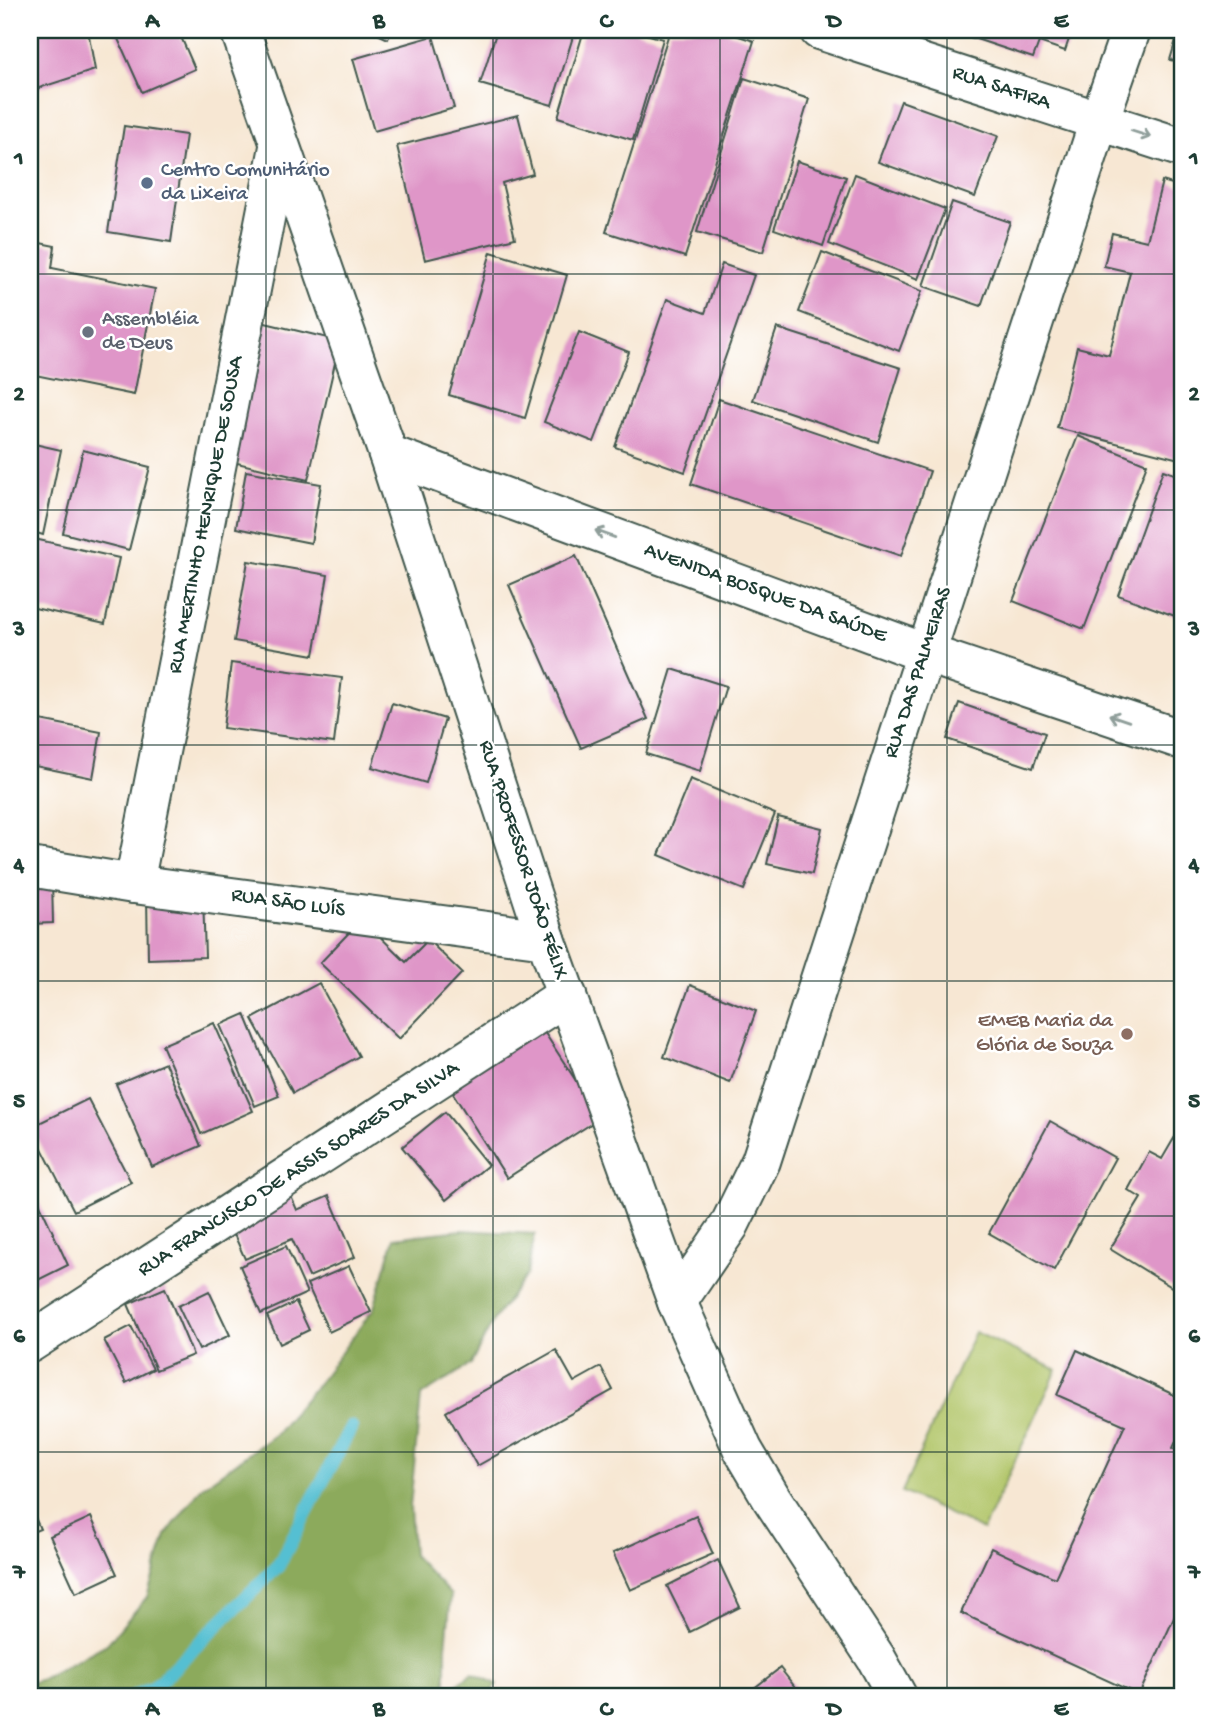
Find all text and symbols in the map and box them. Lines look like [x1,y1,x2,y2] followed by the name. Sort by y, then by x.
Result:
[144,9,160,36] text: A
[372,9,386,36] text: B
[600,9,615,36] text: C
[825,9,843,36] text: D
[1054,9,1070,36] text: E
[949,61,1055,117] street label: RUA SAFIRA
[1130,128,1152,141] one-way arrow
[13,146,24,173] text: 1
[1188,146,1199,173] text: 1
[161,159,330,208] place label: Centro Comunitário da Lixeira
[139,175,155,191] marker: Centro Comunitário da Lixeira
[102,308,200,357] place label: Assembléia de Deus
[80,324,96,340] marker: Assembléia de Deus
[164,352,250,676] street label: RUA MERTINHO HENRIQUE DE SOUSA
[13,382,25,409] text: 2
[1188,382,1200,409] text: 2
[594,527,616,540] one-way arrow
[640,538,891,650] street label: AVENIDA BOSQUE DA SAÚDE
[879,584,959,762] street label: RUA DAS PALMEIRAS
[12,617,25,644] text: 3
[1187,617,1200,644] text: 3
[1108,711,1130,723] one-way arrow
[472,738,573,983] street label: RUA PROFESSOR JOÃO FÉLIX
[13,853,25,880] text: 4
[1188,853,1200,880] text: 4
[229,884,347,924] street label: RUA SÃO LUÍS
[976,1010,1114,1059] place label: EMEB Maria da Glória de Souza
[1119,1026,1135,1042] marker: EMEB Maria da Glória de Souza
[134,1056,466,1283] street label: RUA FRANCISCO DE ASSIS SOARES DA SILVA
[13,1089,25,1116] text: 5
[1188,1089,1200,1116] text: 5
[13,1324,26,1351] text: 6
[1188,1324,1201,1351] text: 6
[12,1560,26,1587] text: 7
[1187,1560,1201,1587] text: 7
[144,1697,160,1724] text: A
[372,1697,386,1724] text: B
[600,1697,615,1724] text: C
[825,1697,843,1724] text: D
[1054,1697,1070,1724] text: E

